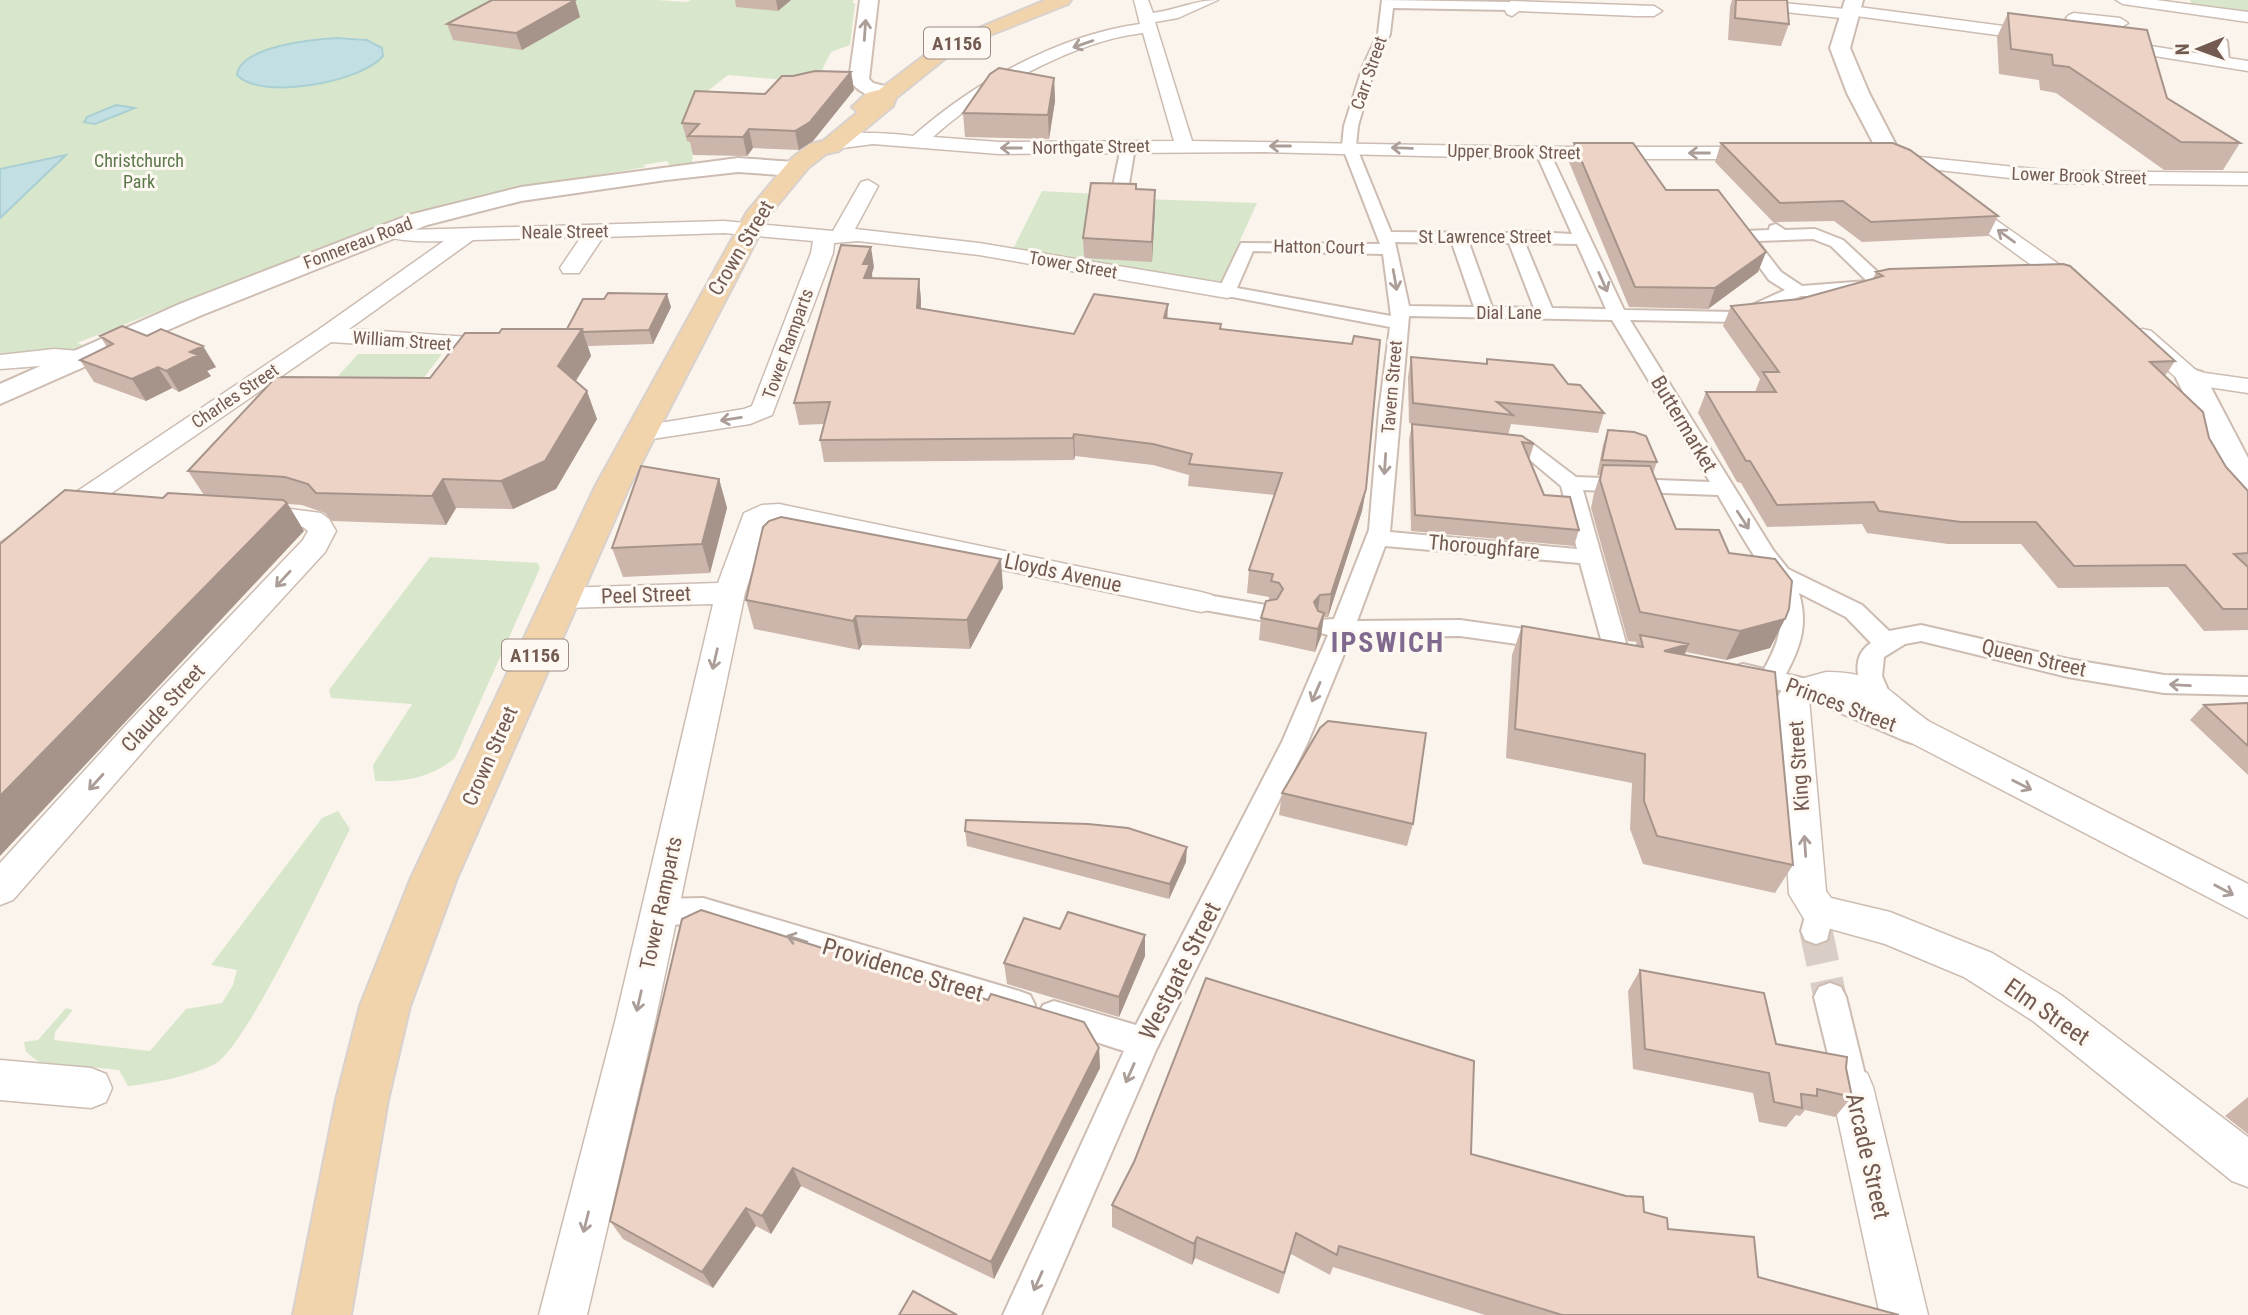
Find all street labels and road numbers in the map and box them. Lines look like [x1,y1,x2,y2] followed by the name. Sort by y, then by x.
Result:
[924,28,990,58] road number: A1156
[1346,33,1391,112] street label: Carr Street
[1032,135,1150,158] street label: Northgate Street
[1447,140,1581,163] street label: Upper Brook Street
[2011,163,2147,188] street label: Lower Brook Street
[703,196,779,300] street label: Crown Street
[301,212,415,273] street label: Fonnereau Road
[521,220,609,243] street label: Neale Street
[1418,226,1552,247] street label: St Lawrence Street
[1273,235,1365,258] street label: Hatton Court
[1027,246,1119,283] street label: Tower Street
[758,286,817,402] street label: Tower Ramparts
[1476,302,1542,323] street label: Dial Lane
[352,327,452,354] street label: William Street
[1377,340,1406,434] street label: Tavern Street
[187,359,282,432] street label: Charles Street
[1646,372,1722,476] street label: Buttermarket
[1427,530,1541,564] street label: Thoroughfare
[1002,549,1124,597] street label: Lloyds Avenue
[601,581,691,609] street label: Peel Street
[1979,634,2089,682] street label: Queen Street
[502,640,568,670] road number: A1156
[116,659,210,757] street label: Claude Street
[1782,673,1900,737] street label: Princes Street
[457,702,523,810] street label: Crown Street
[1784,720,1814,812] street label: King Street
[635,834,687,972] street label: Tower Ramparts
[1133,898,1227,1044] street label: Westgate Street
[819,932,987,1008] street label: Providence Street
[1999,973,2095,1051] street label: Elm Street
[1840,1090,1896,1222] street label: Arcade Street

